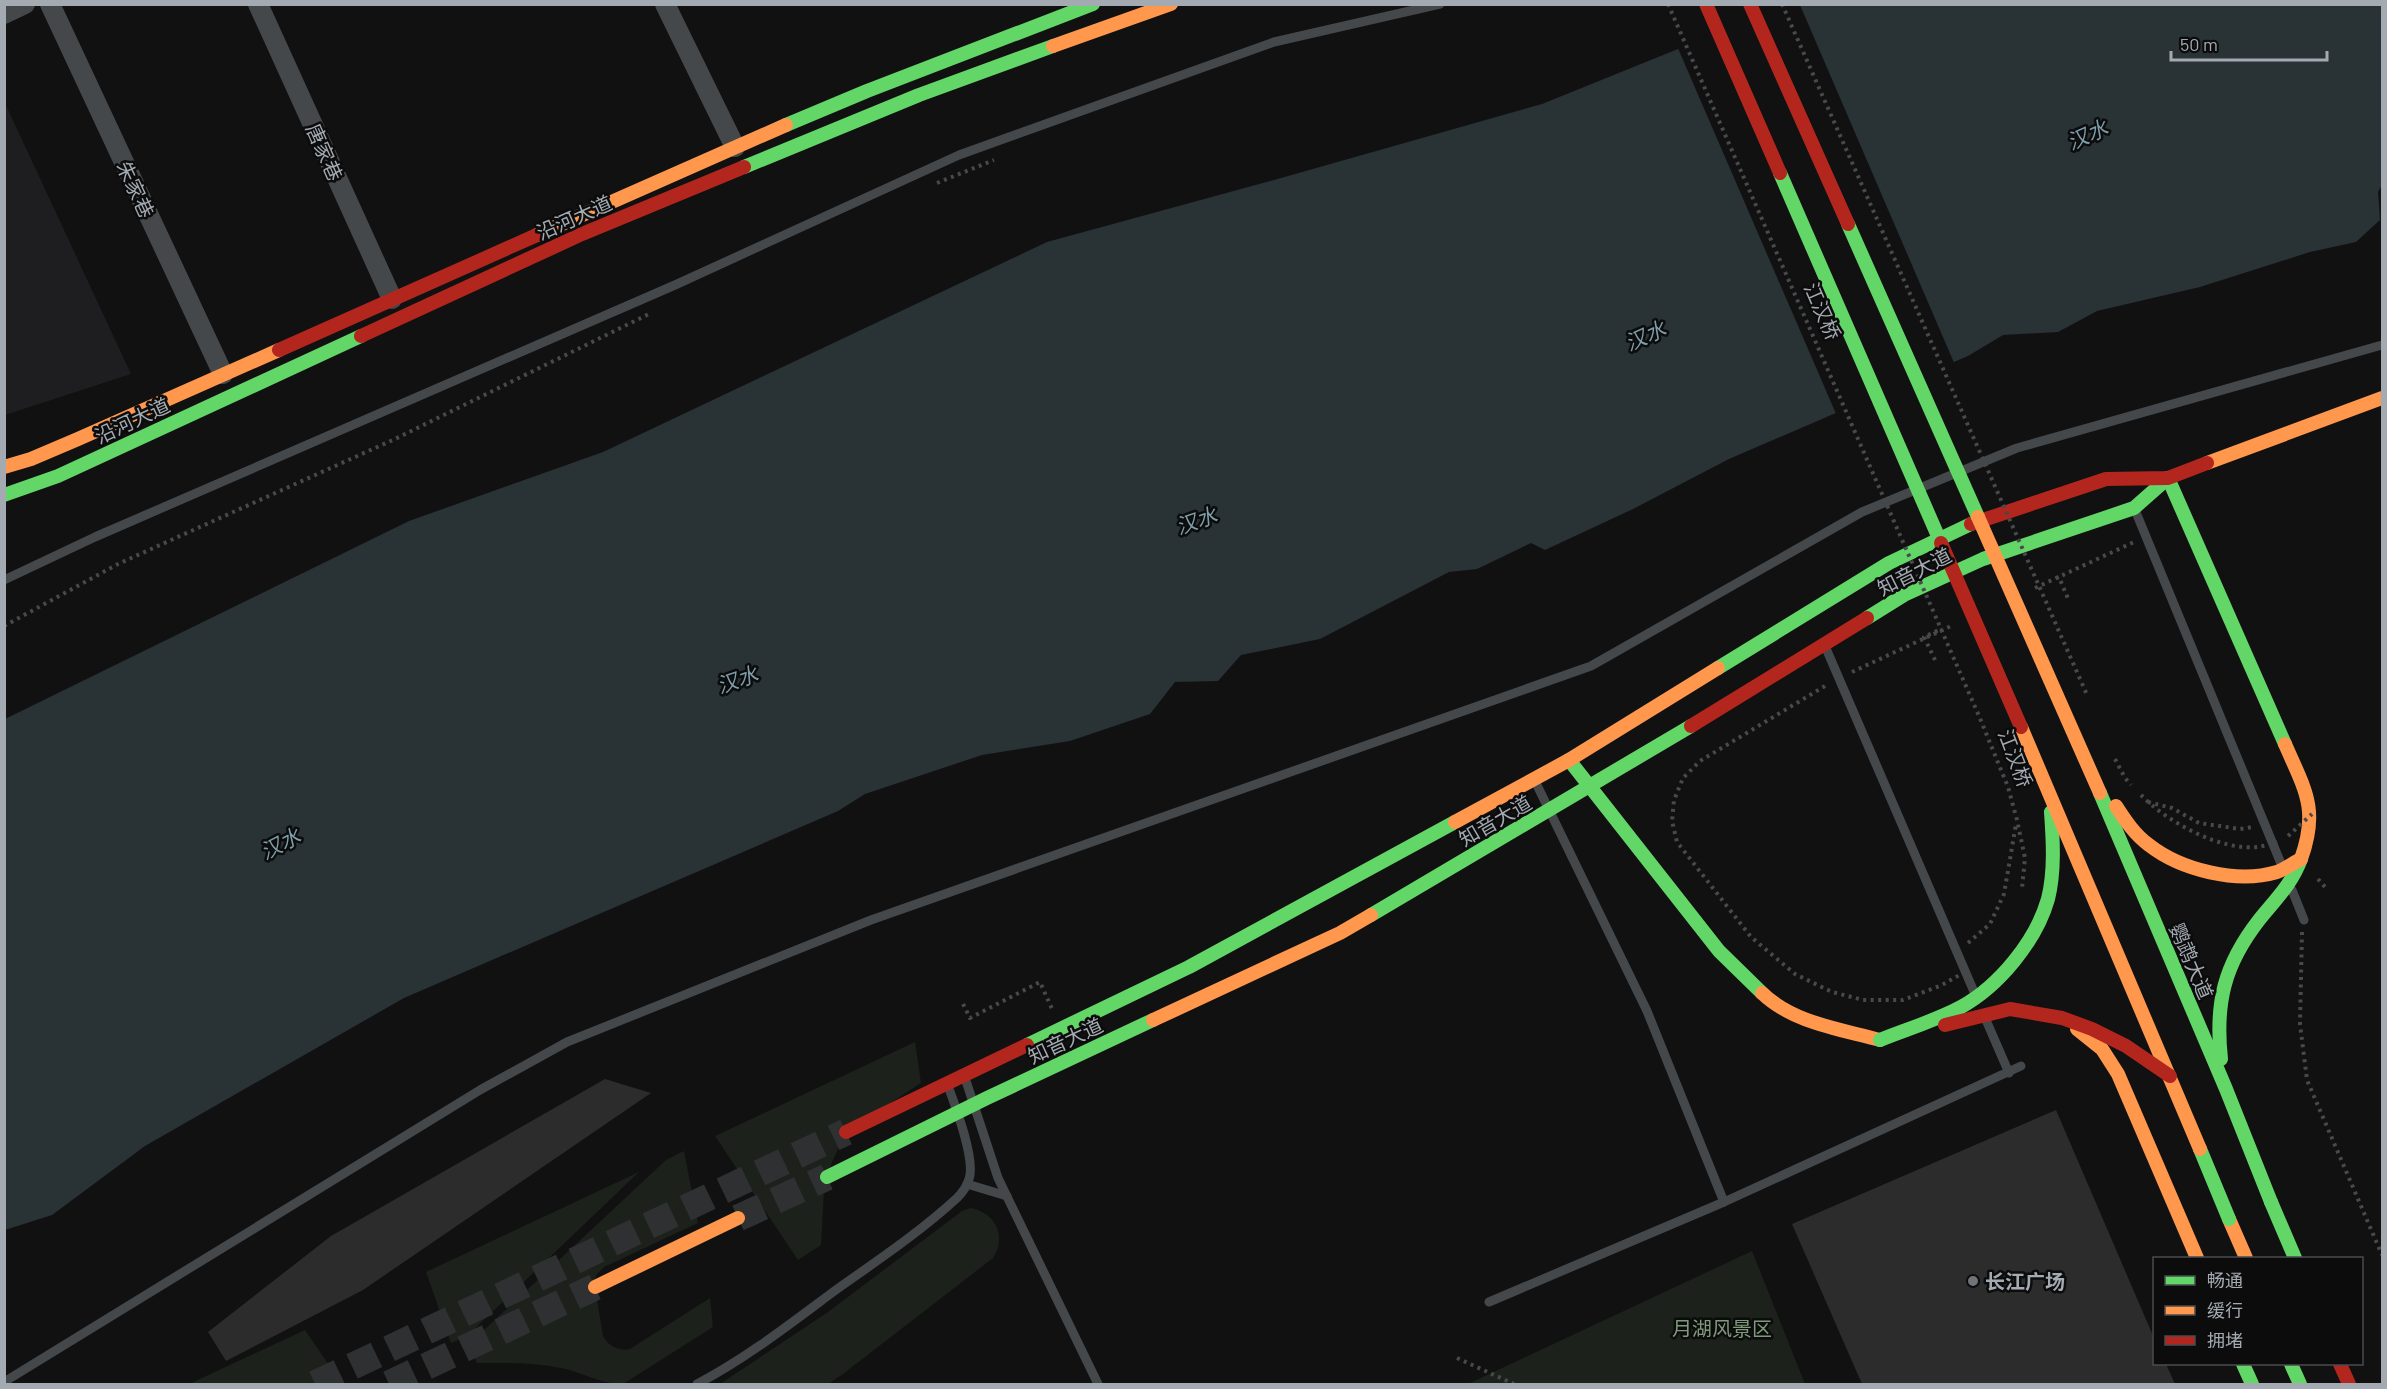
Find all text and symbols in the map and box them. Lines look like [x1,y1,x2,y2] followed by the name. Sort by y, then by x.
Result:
[2171,24,2327,62] scale bar
[2180,33,2218,55] text: 50 m
[2063,114,2112,154] water label: 汉水
[302,120,348,184] street label: 唐家巷
[112,157,160,221] street label: 朱家巷
[533,190,615,244] street label: 沿河大道
[1800,279,1846,343] street label: 江汉桥
[1621,315,1670,355] water label: 汉水
[91,392,173,448] street label: 沿河大道
[1172,501,1221,539] water label: 汉水
[1873,542,1955,600] street label: 知音大道
[713,660,762,698] water label: 汉水
[1994,726,2038,790] street label: 江汉桥
[1454,790,1536,850] street label: 知音大道
[256,822,305,864] water label: 汉水
[2165,919,2219,1003] street label: 鹦鹉大道
[1024,1012,1106,1068] street label: 知音大道
[2153,1257,2363,1365] legend
[1985,1269,2065,1293] place label: 长江广场
[2207,1269,2243,1291] text: 畅通
[1966,1274,1980,1288] marker: 长江广场
[2207,1299,2243,1321] text: 缓行
[1672,1316,1772,1340] park label: 月湖风景区
[2207,1329,2243,1351] text: 拥堵

